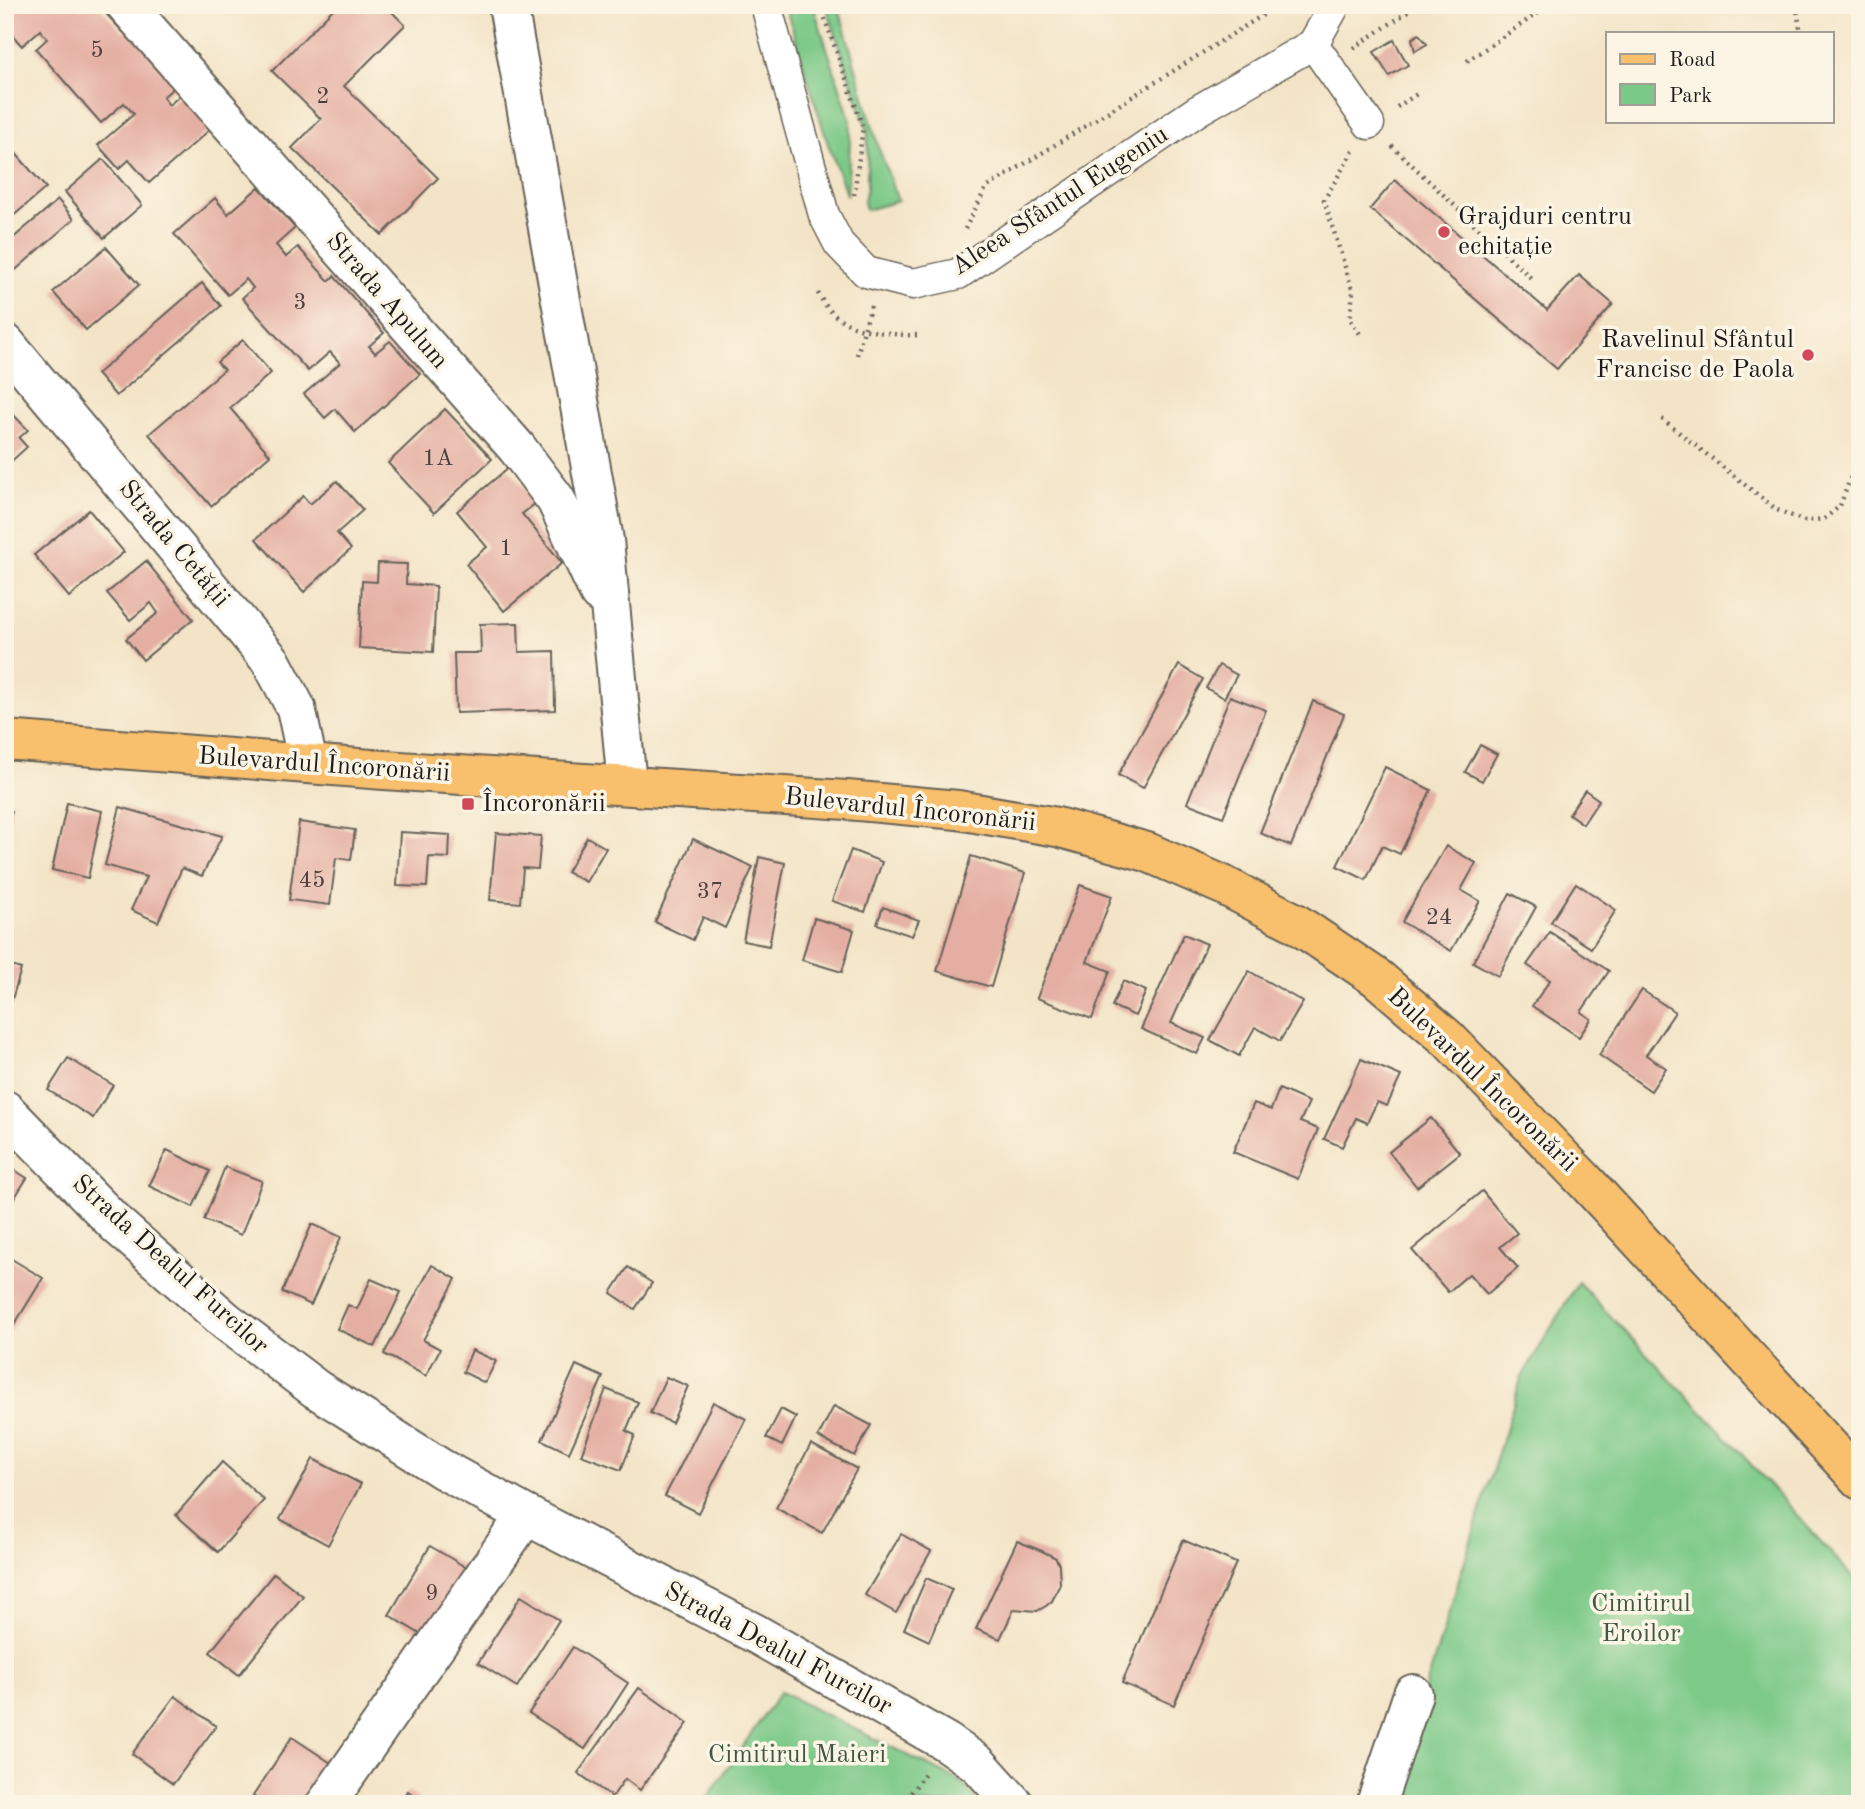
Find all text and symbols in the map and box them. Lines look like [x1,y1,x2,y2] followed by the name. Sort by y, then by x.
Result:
[1606,32,1834,122] legend
[90,39,104,62] house number: 5
[1669,50,1716,71] text: Road
[316,85,330,108] house number: 2
[1669,86,1712,107] text: Park
[947,121,1173,281] street label: Aleea Sfântul Eugeniu
[1458,204,1632,260] place label: Grajduri centru echitație
[1436,224,1452,240] marker: Grajduri centru echitație
[321,228,453,374] street label: Strada Apulum
[293,291,307,314] house number: 3
[1596,327,1794,383] place label: Ravelinul Sfântul Francisc de Paola
[1800,347,1816,363] marker: Ravelinul Sfântul Francisc de Paola
[423,447,454,470] house number: 1A
[114,476,234,612] street label: Strada Cetății
[499,537,513,560] house number: 1
[197,739,451,787] street label: Bulevardul Încoronării
[783,780,1037,836] street label: Bulevardul Încoronării
[482,787,606,817] place label: Încoronării
[460,796,476,812] marker: Încoronării
[299,869,325,892] house number: 45
[697,880,723,903] house number: 37
[1426,906,1452,929] house number: 24
[1382,980,1585,1177] street label: Bulevardul Încoronării
[67,1170,273,1360] street label: Strada Dealul Furcilor
[660,1578,896,1720] street label: Strada Dealul Furcilor
[425,1582,439,1605] house number: 9
[1591,1591,1691,1647] park label: Cimitirul Eroilor
[708,1742,886,1768] park label: Cimitirul Maieri

